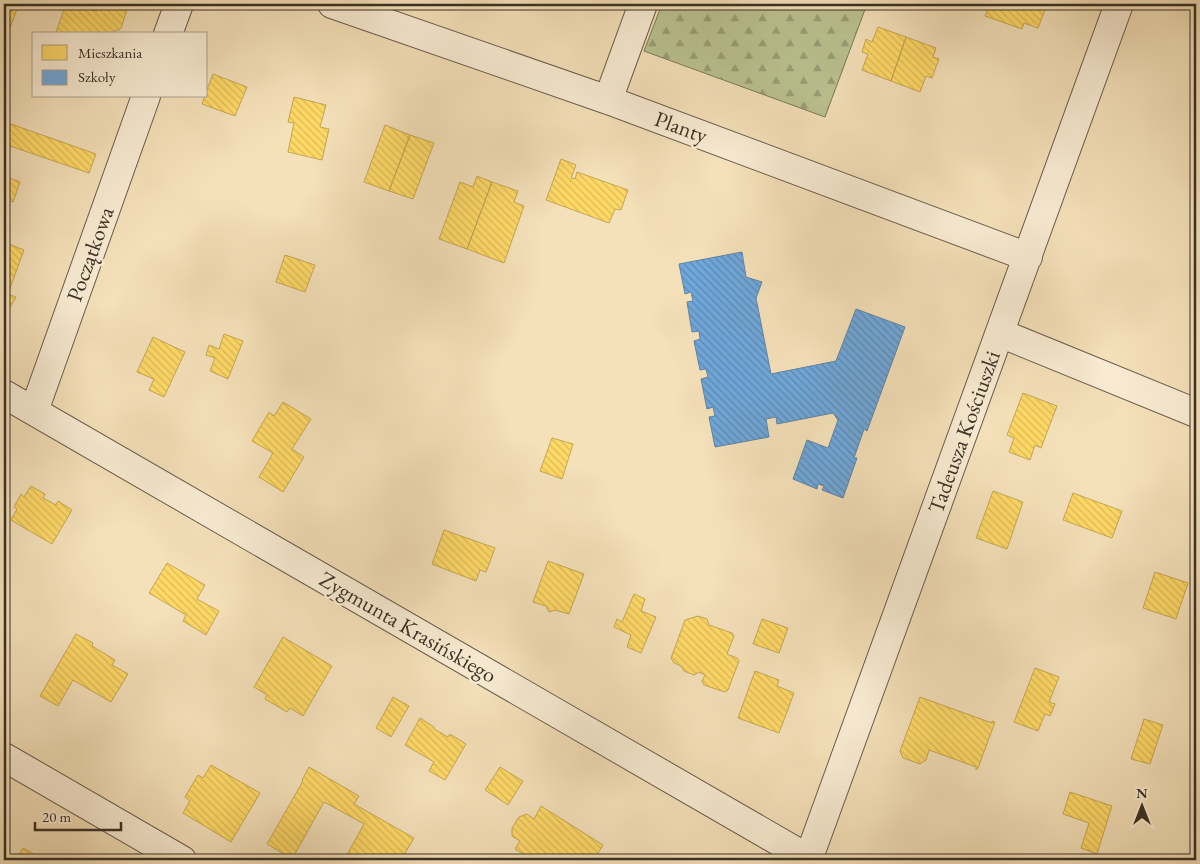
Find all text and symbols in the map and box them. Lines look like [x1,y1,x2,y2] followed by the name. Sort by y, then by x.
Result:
[32,32,208,98] legend
[78,43,142,62] text: Mieszkania
[78,67,116,86] text: Szkoły
[650,104,712,150] street label: Planty
[59,202,121,305] street label: Początkowa
[921,347,1007,517] street label: Tadeusza Kościuszki
[314,564,502,690] street label: Zygmunta Krasińskiego
[1118,782,1168,832] north arrow
[1136,784,1148,802] text: N
[35,799,121,831] scale bar
[42,807,71,826] text: 20 m

